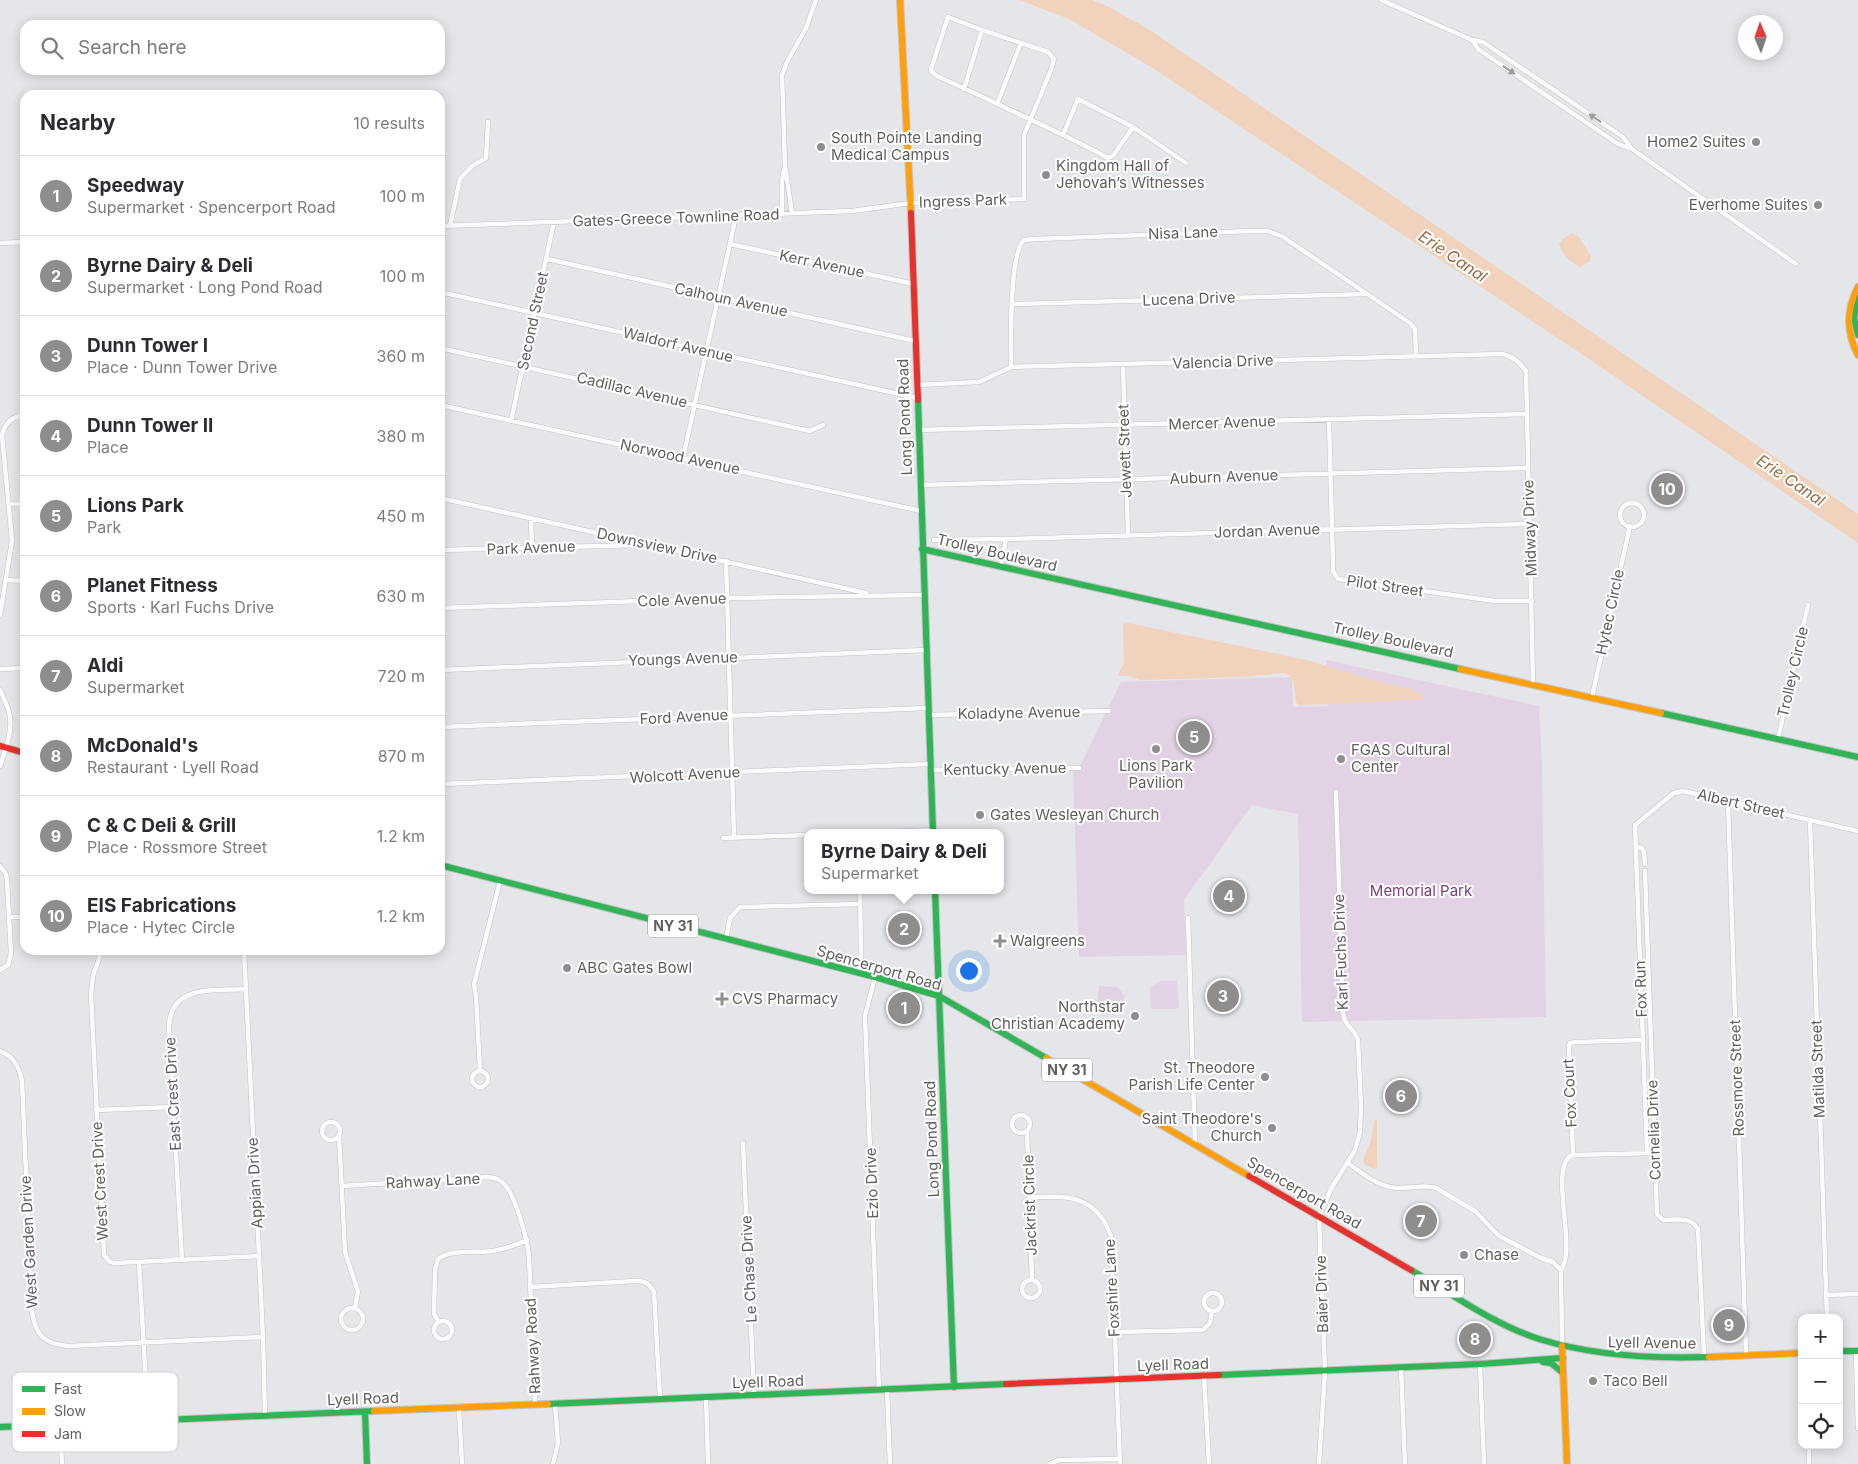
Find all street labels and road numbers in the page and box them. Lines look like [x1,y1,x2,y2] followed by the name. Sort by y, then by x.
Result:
[918,189,1008,212] street label: Ingress Park
[572,204,780,231] street label: Gates-Greece Townline Road
[1148,222,1218,243] street label: Nisa Lane
[778,245,866,282] street label: Kerr Avenue
[513,270,552,372] street label: Second Street
[673,278,790,321] street label: Calhoun Avenue
[1142,287,1236,310] street label: Lucena Drive
[621,323,735,366] street label: Waldorf Avenue
[1172,350,1274,373] street label: Valencia Drive
[893,358,916,476] street label: Long Pond Road
[575,368,689,412] street label: Cadillac Avenue
[1113,404,1136,498] street label: Jewett Street
[1168,411,1276,434] street label: Mercer Avenue
[618,435,742,479] street label: Norwood Avenue
[1169,465,1279,488] street label: Auburn Avenue
[1518,479,1541,577] street label: Midway Drive
[1214,519,1320,542] street label: Jordan Avenue
[595,523,719,568] street label: Downsview Drive
[935,529,1059,576] street label: Trolley Boulevard
[486,536,576,559] street label: Park Avenue
[1591,567,1628,656] street label: Hytec Circle
[1345,571,1425,600] street label: Pilot Street
[637,588,727,611] street label: Cole Avenue
[1331,617,1455,662] street label: Trolley Boulevard
[1773,625,1812,719] street label: Trolley Circle
[628,647,738,670] street label: Youngs Avenue
[957,702,1081,723] street label: Koladyne Avenue
[639,705,729,728] street label: Ford Avenue
[943,758,1067,779] street label: Kentucky Avenue
[629,762,741,787] street label: Wolcott Avenue
[1695,784,1787,823] street label: Albert Street
[1329,894,1352,1010] street label: Karl Fuchs Drive
[648,914,698,938] road number: NY 31
[815,941,944,994] street label: Spencerport Road
[1630,960,1651,1018] street label: Fox Run
[1725,1019,1748,1137] street label: Rossmore Street
[1806,1019,1829,1118] street label: Matilda Street
[160,1037,185,1151] street label: East Crest Drive
[1042,1058,1092,1082] road number: NY 31
[1558,1058,1581,1128] street label: Fox Court
[1642,1079,1665,1181] street label: Cornelia Drive
[920,1080,943,1198] street label: Long Pond Road
[87,1121,112,1241] street label: West Crest Drive
[243,1137,266,1229] street label: Appian Drive
[861,1147,882,1219] street label: Ezio Drive
[1244,1152,1365,1233] street label: Spencerport Road
[1018,1154,1041,1256] street label: Jackrist Circle
[385,1169,481,1192] street label: Rahway Lane
[16,1175,41,1309] street label: West Garden Drive
[736,1215,761,1323] street label: Le Chase Drive
[1099,1238,1124,1338] street label: Foxshire Lane
[1311,1255,1332,1333] street label: Baier Drive
[1414,1274,1464,1298] road number: NY 31
[520,1298,545,1395] street label: Rahway Road
[1608,1332,1696,1353] street label: Lyell Avenue
[1137,1354,1209,1375] street label: Lyell Road
[732,1371,804,1392] street label: Lyell Road
[327,1388,399,1409] street label: Lyell Road

